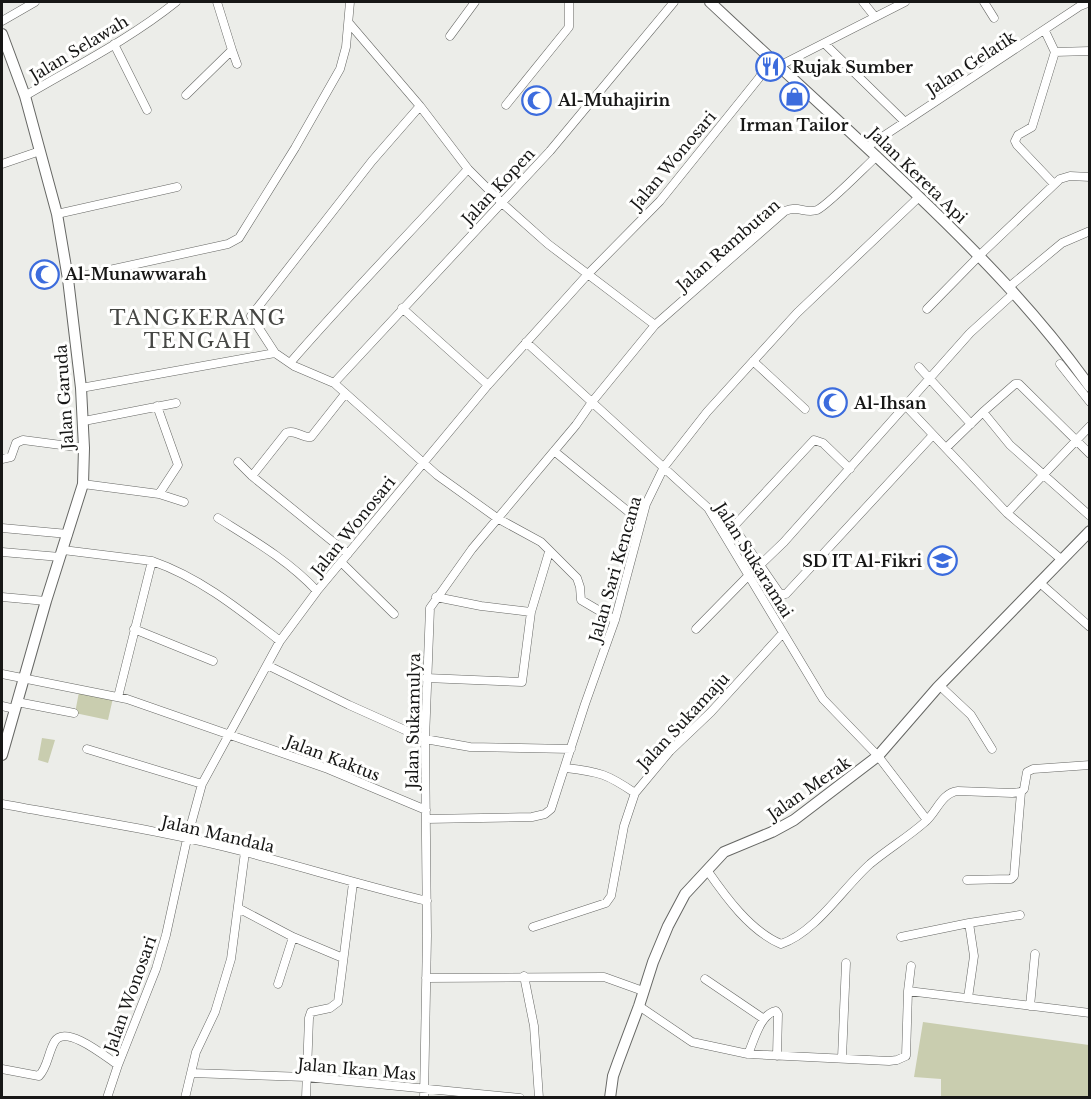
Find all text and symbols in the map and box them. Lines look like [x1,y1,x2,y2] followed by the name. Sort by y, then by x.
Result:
[25,11,132,86] street label: Jalan Selawah
[921,27,1020,100] street label: Jalan Gelatik
[755,51,787,83] restaurant icon: Rujak Sumber
[792,57,913,77] place label: Rujak Sumber
[778,81,810,113] shop icon: Irman Tailor
[521,84,553,116] mosque icon: Al-Muhajirin
[557,90,670,110] place label: Al-Muhajirin
[625,106,720,215] street label: Jalan Wonosari
[739,115,849,135] place label: Irman Tailor
[863,121,972,228] street label: Jalan Kereta Api
[456,143,539,230] street label: Jalan Kopen
[671,195,784,297] street label: Jalan Rambutan
[28,258,60,290] mosque icon: Al-Munawwarah
[64,264,207,284] place label: Al-Munawwarah
[110,306,286,353] district label: TANGKERANG TENGAH
[50,344,78,452] street label: Jalan Garuda
[817,387,849,419] mosque icon: Al-Ihsan
[853,393,927,413] place label: Al-Ihsan
[305,472,400,581] street label: Jalan Wonosari
[584,494,645,646] street label: Jalan Sari Kencana
[709,497,798,622] street label: Jalan Sukaramai
[927,545,959,577] school or university icon: SD IT Al-Fikri
[802,551,922,571] place label: SD IT Al-Fikri
[402,653,424,791] street label: Jalan Sukamulya
[631,668,733,775] street label: Jalan Sukamaju
[281,730,383,785] street label: Jalan Kaktus
[762,752,855,825] street label: Jalan Merak
[158,811,277,857] street label: Jalan Mandala
[99,933,161,1057] street label: Jalan Wonosari
[295,1054,417,1084] street label: Jalan Ikan Mas

